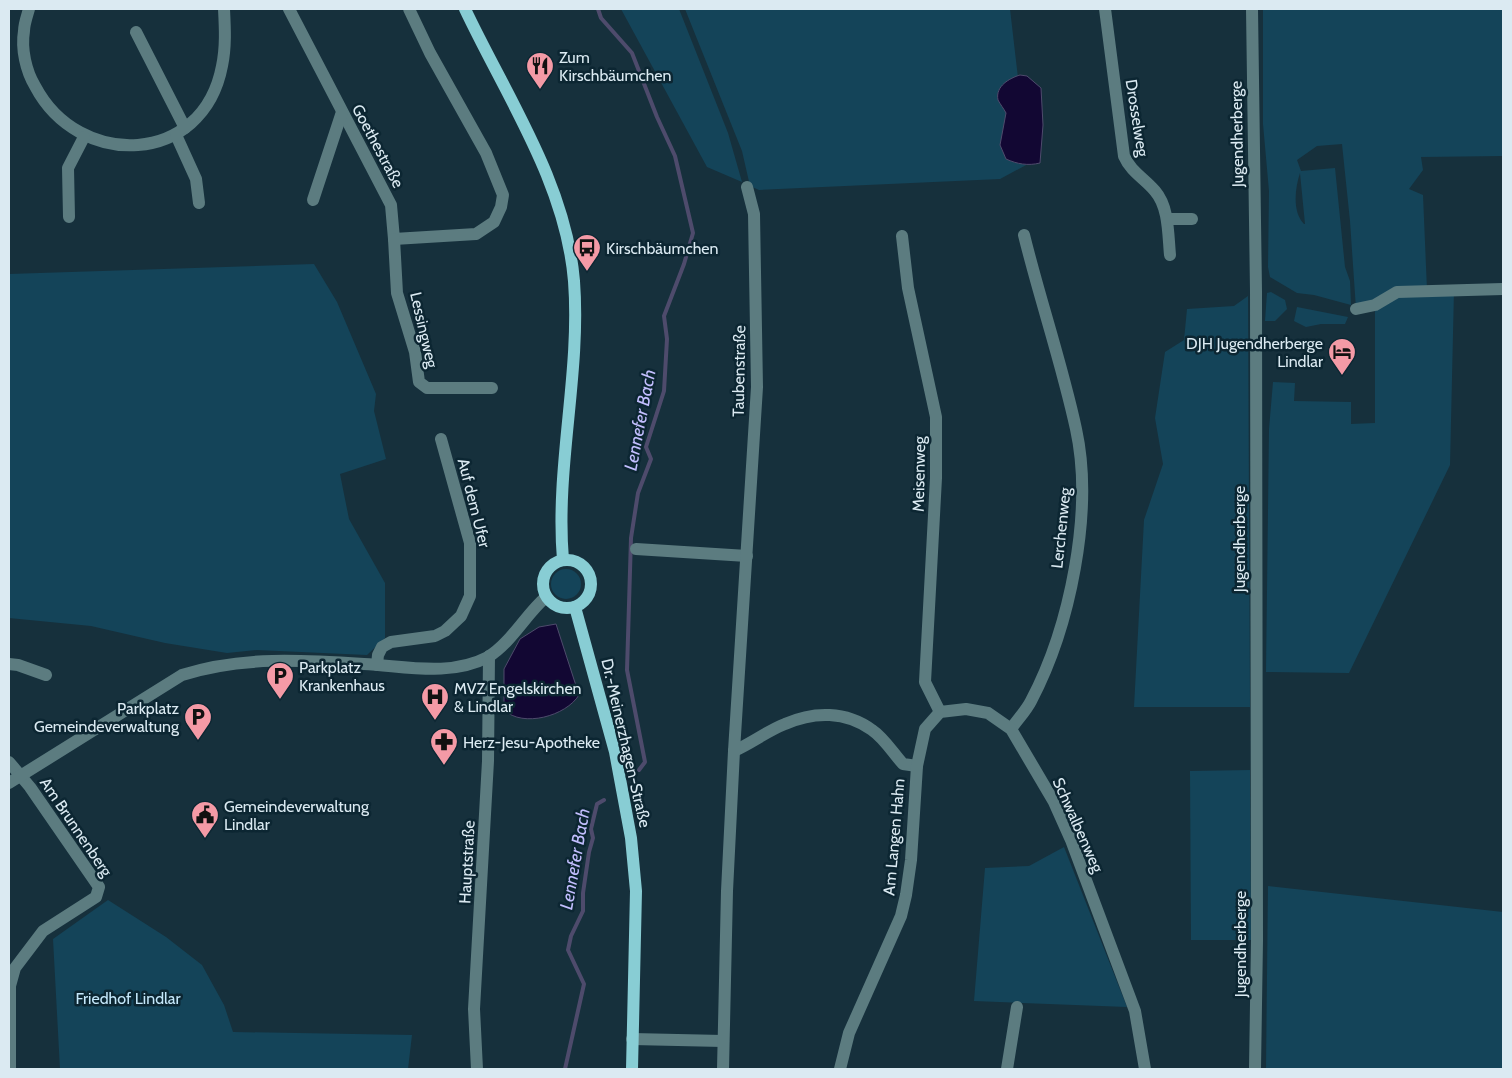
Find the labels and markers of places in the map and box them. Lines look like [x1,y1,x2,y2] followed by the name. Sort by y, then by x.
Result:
[559,48,672,85] place label: Zum Kirschbäumchen
[525,51,555,90] restaurant icon: Zum Kirschbäumchen
[572,233,602,272] bus stop icon: Kirschbäumchen
[606,239,719,258] place label: Kirschbäumchen
[1186,334,1324,371] place label: DJH Jugendherberge Lindlar
[1327,337,1357,376] hotel icon: DJH Jugendherberge Lindlar
[299,658,385,695] place label: Parkplatz Krankenhaus
[265,661,295,700] parking icon: Parkplatz Krankenhaus
[454,679,582,716] place label: MVZ Engelskirchen & Lindlar
[420,682,450,721] hospital icon: MVZ Engelskirchen & Lindlar
[34,699,180,736] place label: Parkplatz Gemeindeverwaltung
[183,702,213,741] parking icon: Parkplatz Gemeindeverwaltung
[429,727,459,766] pharmacy icon: Herz-Jesu-Apotheke
[463,733,600,752] place label: Herz-Jesu-Apotheke
[224,797,370,834] place label: Gemeindeverwaltung Lindlar
[190,800,220,839] public building icon: Gemeindeverwaltung Lindlar

